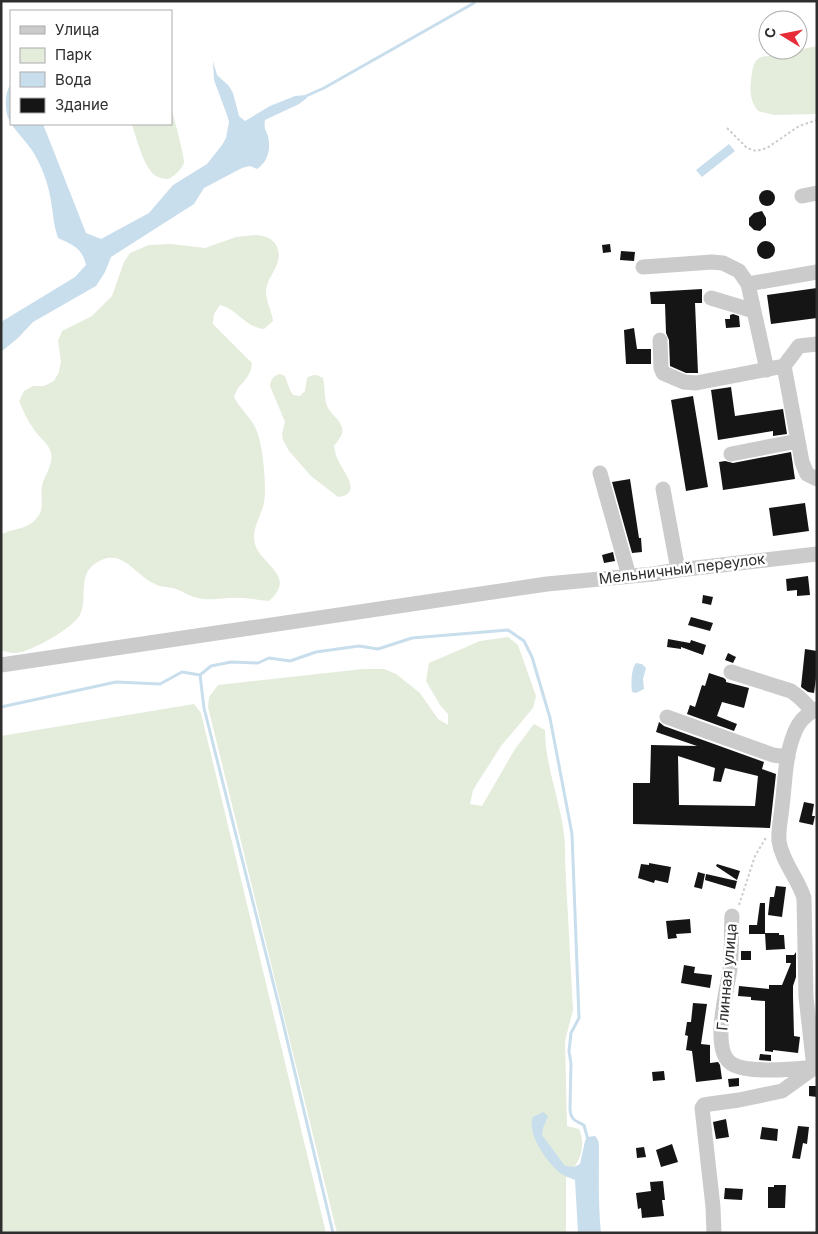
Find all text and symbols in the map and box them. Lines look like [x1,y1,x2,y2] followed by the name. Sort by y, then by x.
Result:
[10,10,172,125] legend
[758,10,808,60] north arrow
[55,20,99,39] text: Улица
[760,26,779,39] text: С
[55,45,92,64] text: Парк
[55,70,92,89] text: Вода
[55,95,109,114] text: Здание
[598,549,766,588] street label: Мельничный переулок
[712,923,741,1031] street label: Глинная улица

